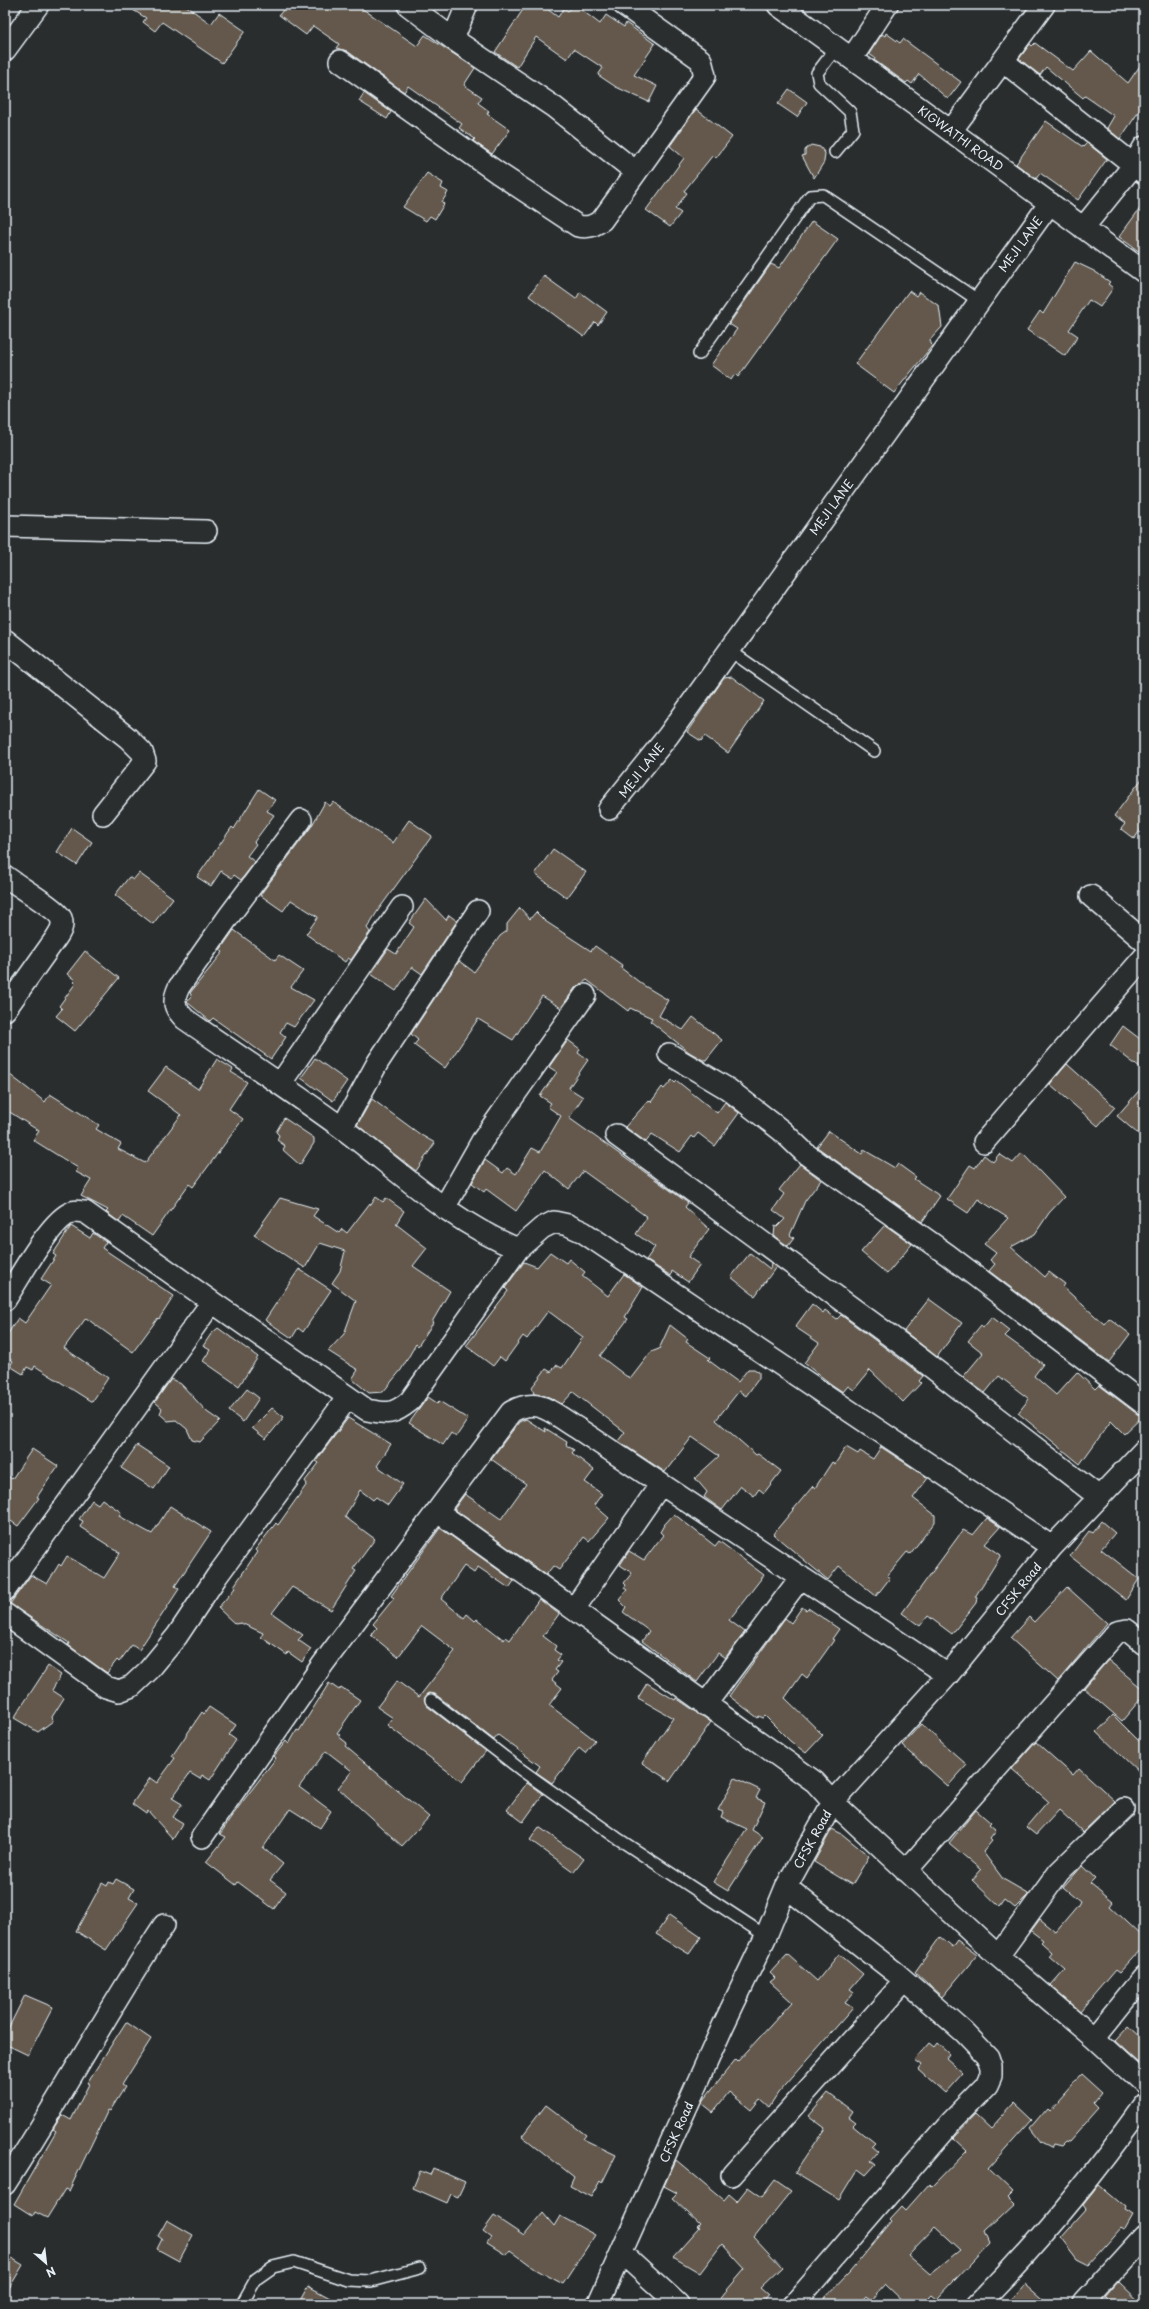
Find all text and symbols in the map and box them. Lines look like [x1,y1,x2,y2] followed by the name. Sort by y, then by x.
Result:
[914,101,1008,175] street label: KIGWATHI ROAD
[994,212,1047,276] street label: MEJI LANE
[805,475,858,539] street label: MEJI LANE
[614,739,668,801] street label: MEJI LANE
[991,1558,1045,1620] street label: CFSK Road
[788,1806,836,1872] street label: CFSK Road
[655,2099,697,2165] street label: CFSK Road
[26,2243,66,2283] north arrow
[43,2263,59,2282] text: N

